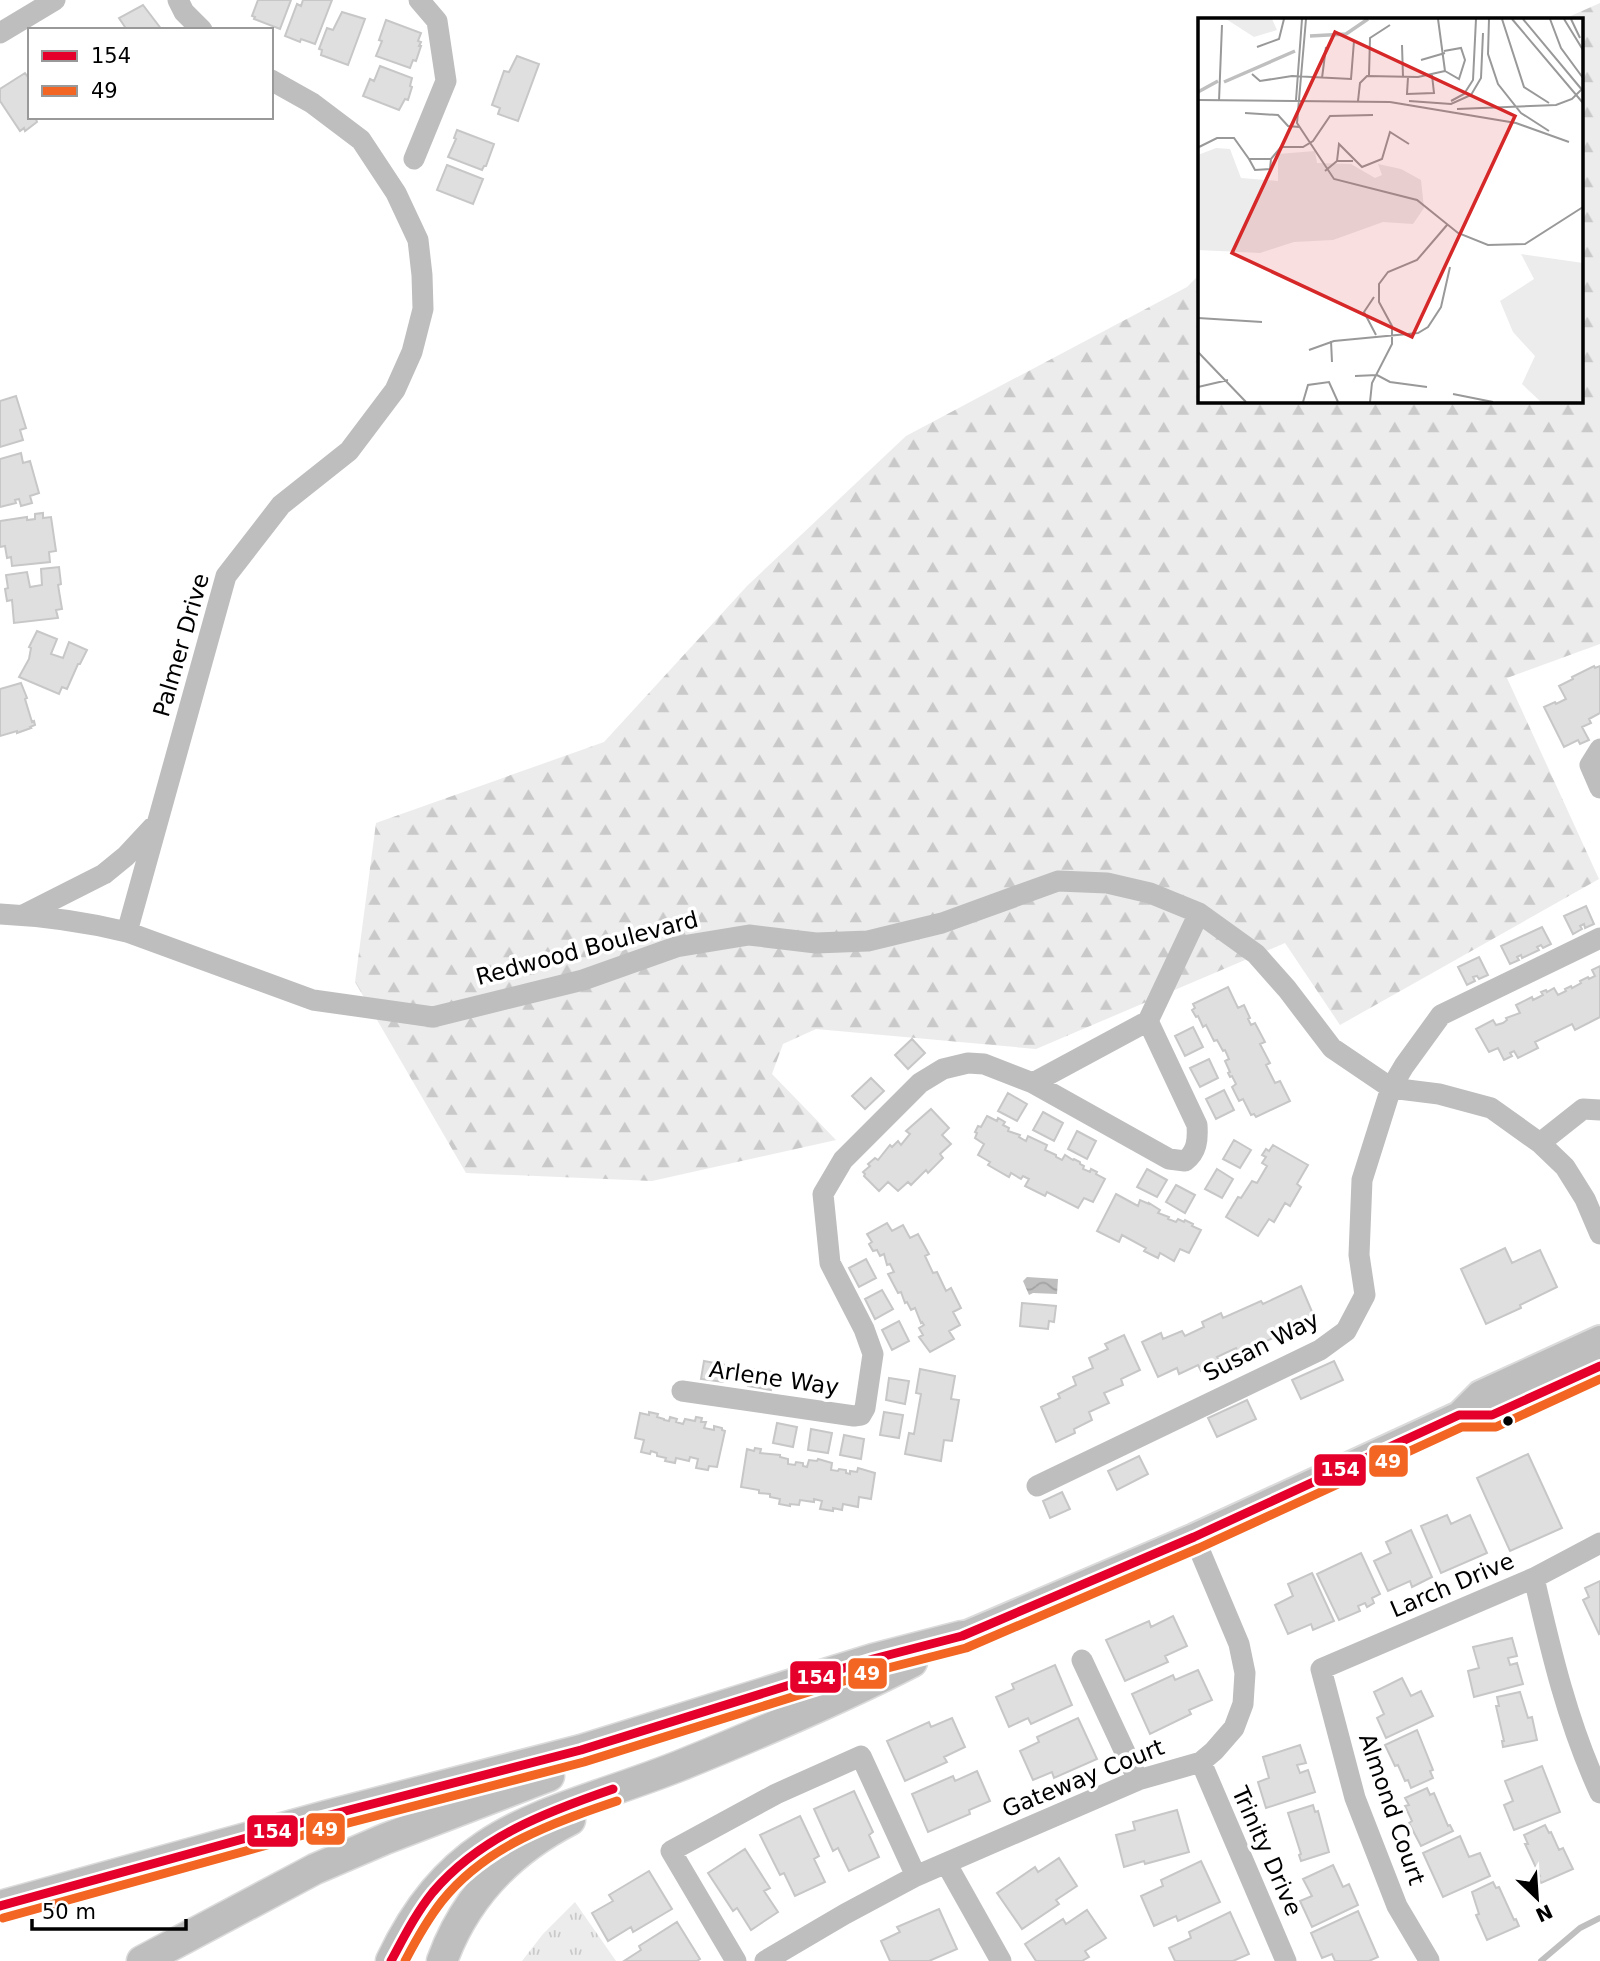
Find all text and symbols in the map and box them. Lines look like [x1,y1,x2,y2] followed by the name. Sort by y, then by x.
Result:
[1198,18,1582,402] inset map
[28,28,273,119] legend
[91,44,131,68] text: 154
[91,79,118,103] text: 49
[148,570,214,720] street label: Palmer Drive
[473,906,701,990] street label: Redwood Boulevard
[1199,1306,1323,1386] street label: Susan Way
[707,1356,841,1400] street label: Arlene Way
[1501,1414,1515,1428] unlabelled marker
[1368,1444,1409,1478] line badge: 49
[1375,1450,1401,1472] text: 49
[1313,1453,1367,1487] line badge: 154
[1320,1458,1360,1480] text: 154
[1386,1547,1518,1623] street label: Larch Drive
[847,1657,888,1690] line badge: 49
[789,1660,842,1694] line badge: 154
[854,1662,880,1684] text: 49
[796,1666,836,1688] text: 154
[1354,1730,1430,1888] street label: Almond Court
[998,1734,1168,1822] street label: Gateway Court
[1226,1781,1307,1920] street label: Trinity Drive
[305,1812,346,1846] line badge: 49
[246,1814,299,1848] line badge: 154
[312,1818,338,1840] text: 49
[252,1820,292,1842] text: 154
[1502,1863,1572,1933] north arrow
[32,1888,186,1932] scale bar
[42,1900,96,1924] text: 50 m
[1532,1900,1556,1927] text: N

